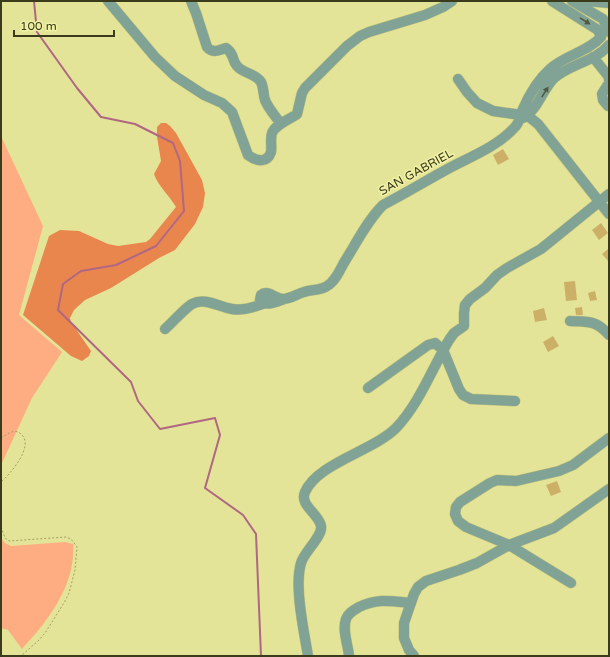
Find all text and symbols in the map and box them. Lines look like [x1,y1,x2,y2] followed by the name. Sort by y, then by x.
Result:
[14,12,114,38] scale bar
[579,18,591,25] one-way arrow
[20,19,57,33] text: 100 m
[541,87,549,97] one-way arrow
[377,146,455,198] street label: SAN GABRIEL

